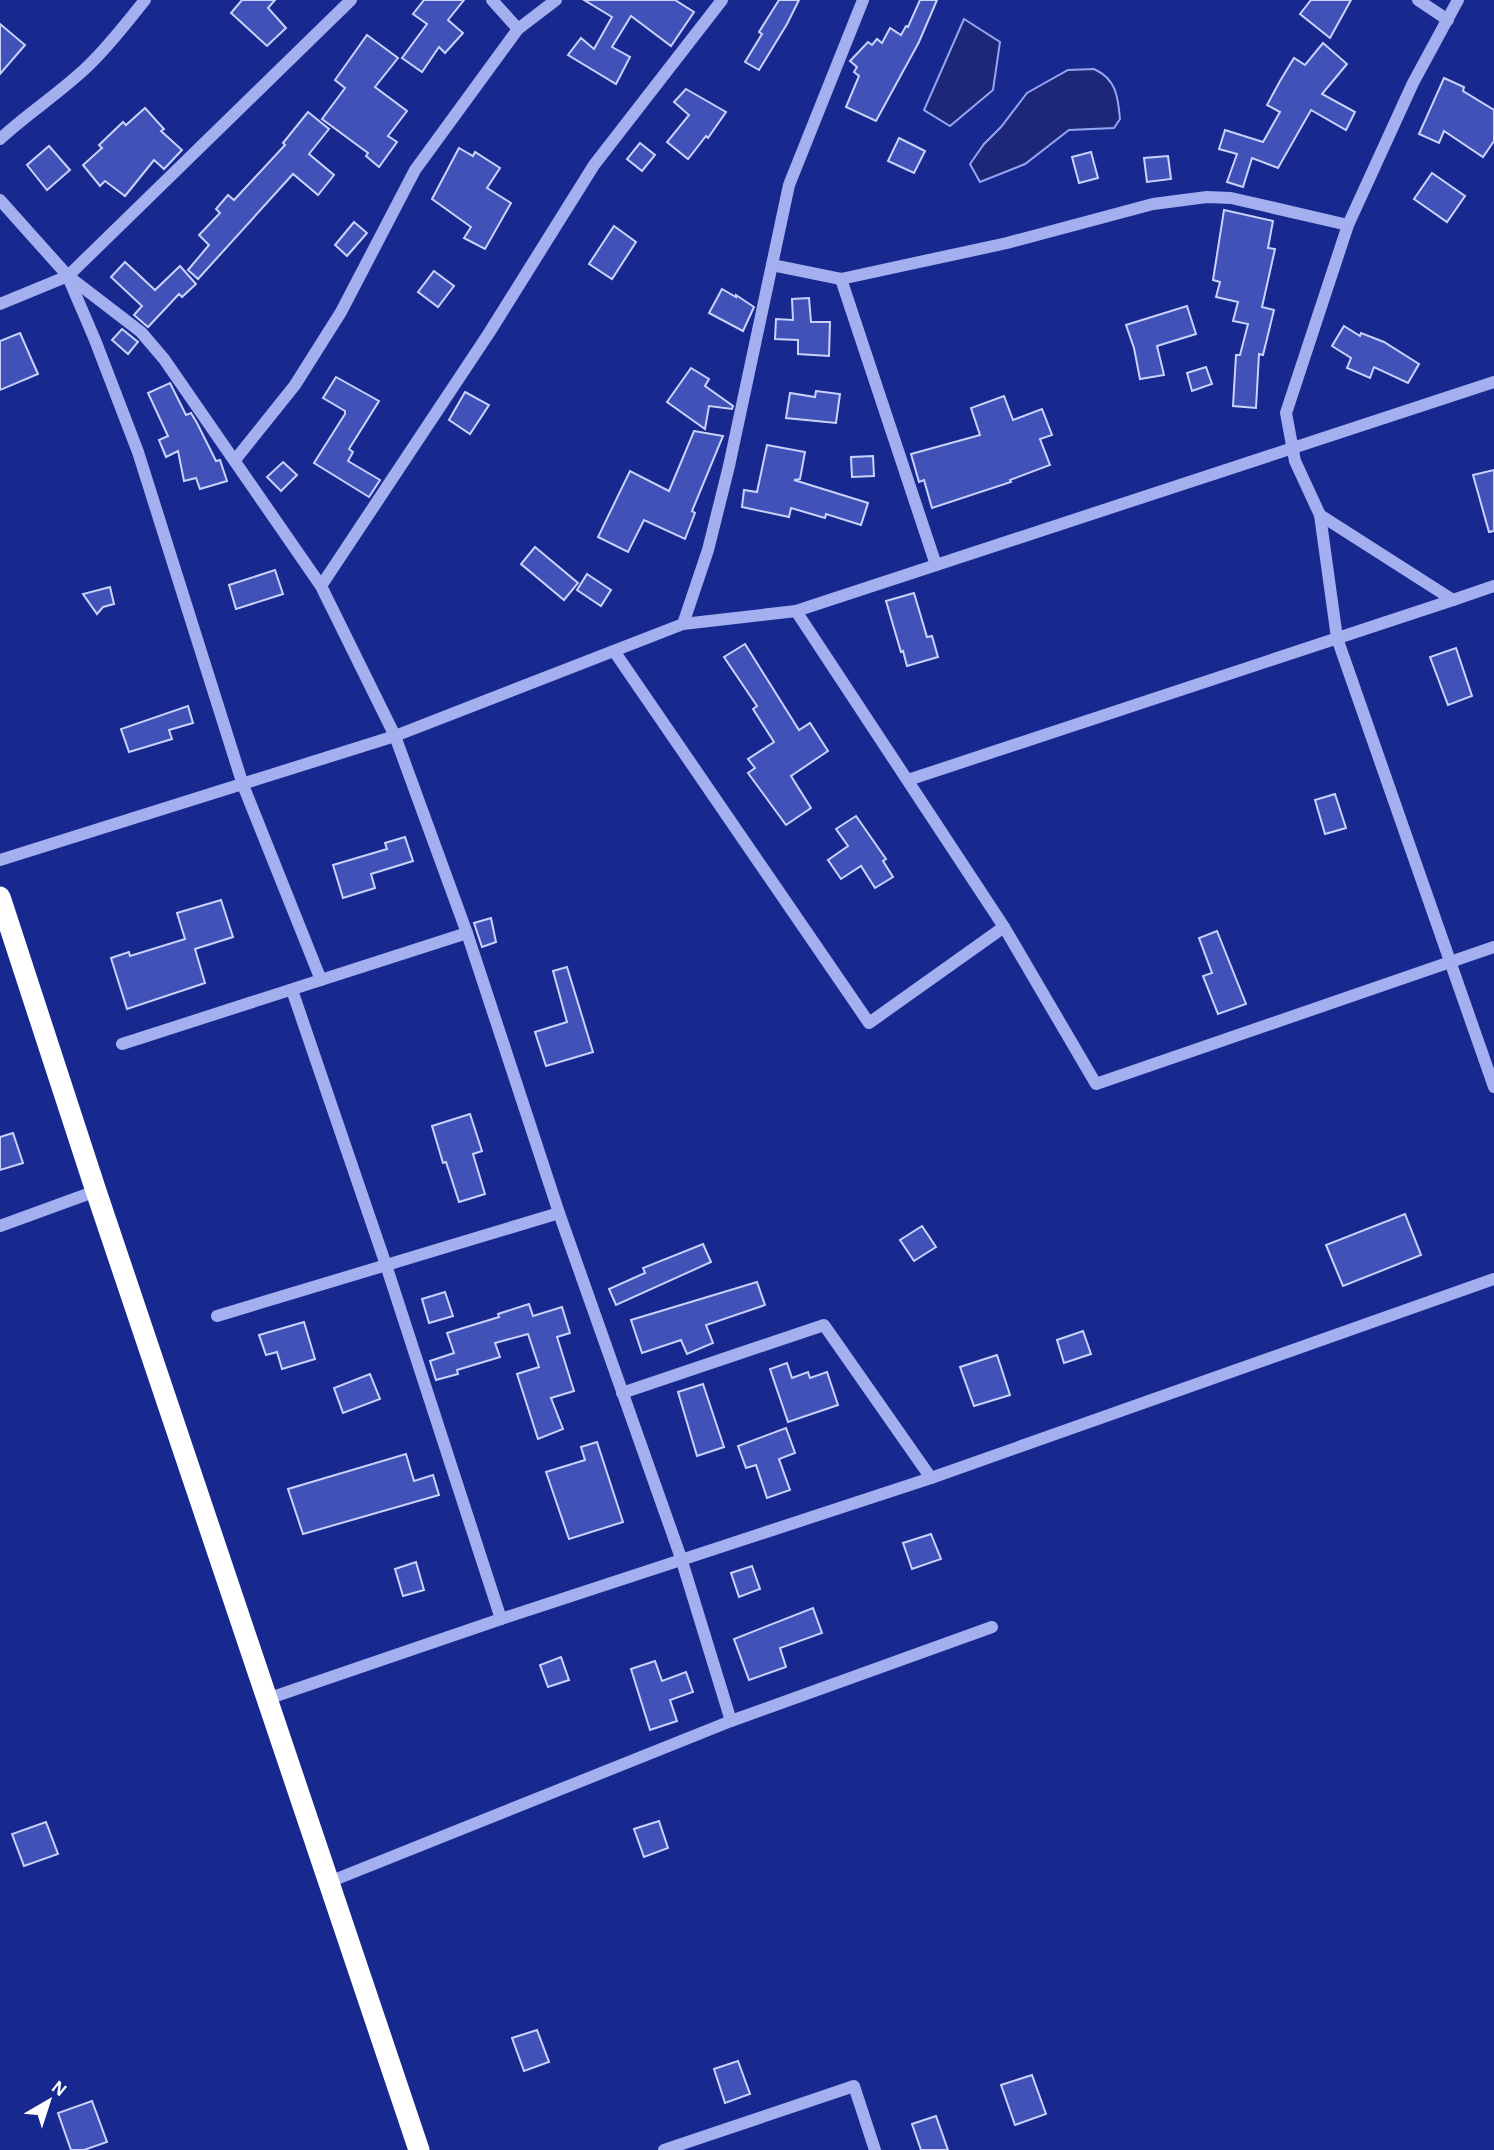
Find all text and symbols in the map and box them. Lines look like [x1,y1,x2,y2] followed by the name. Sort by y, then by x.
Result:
[14,2066,84,2136] north arrow
[48,2077,70,2100] text: N

